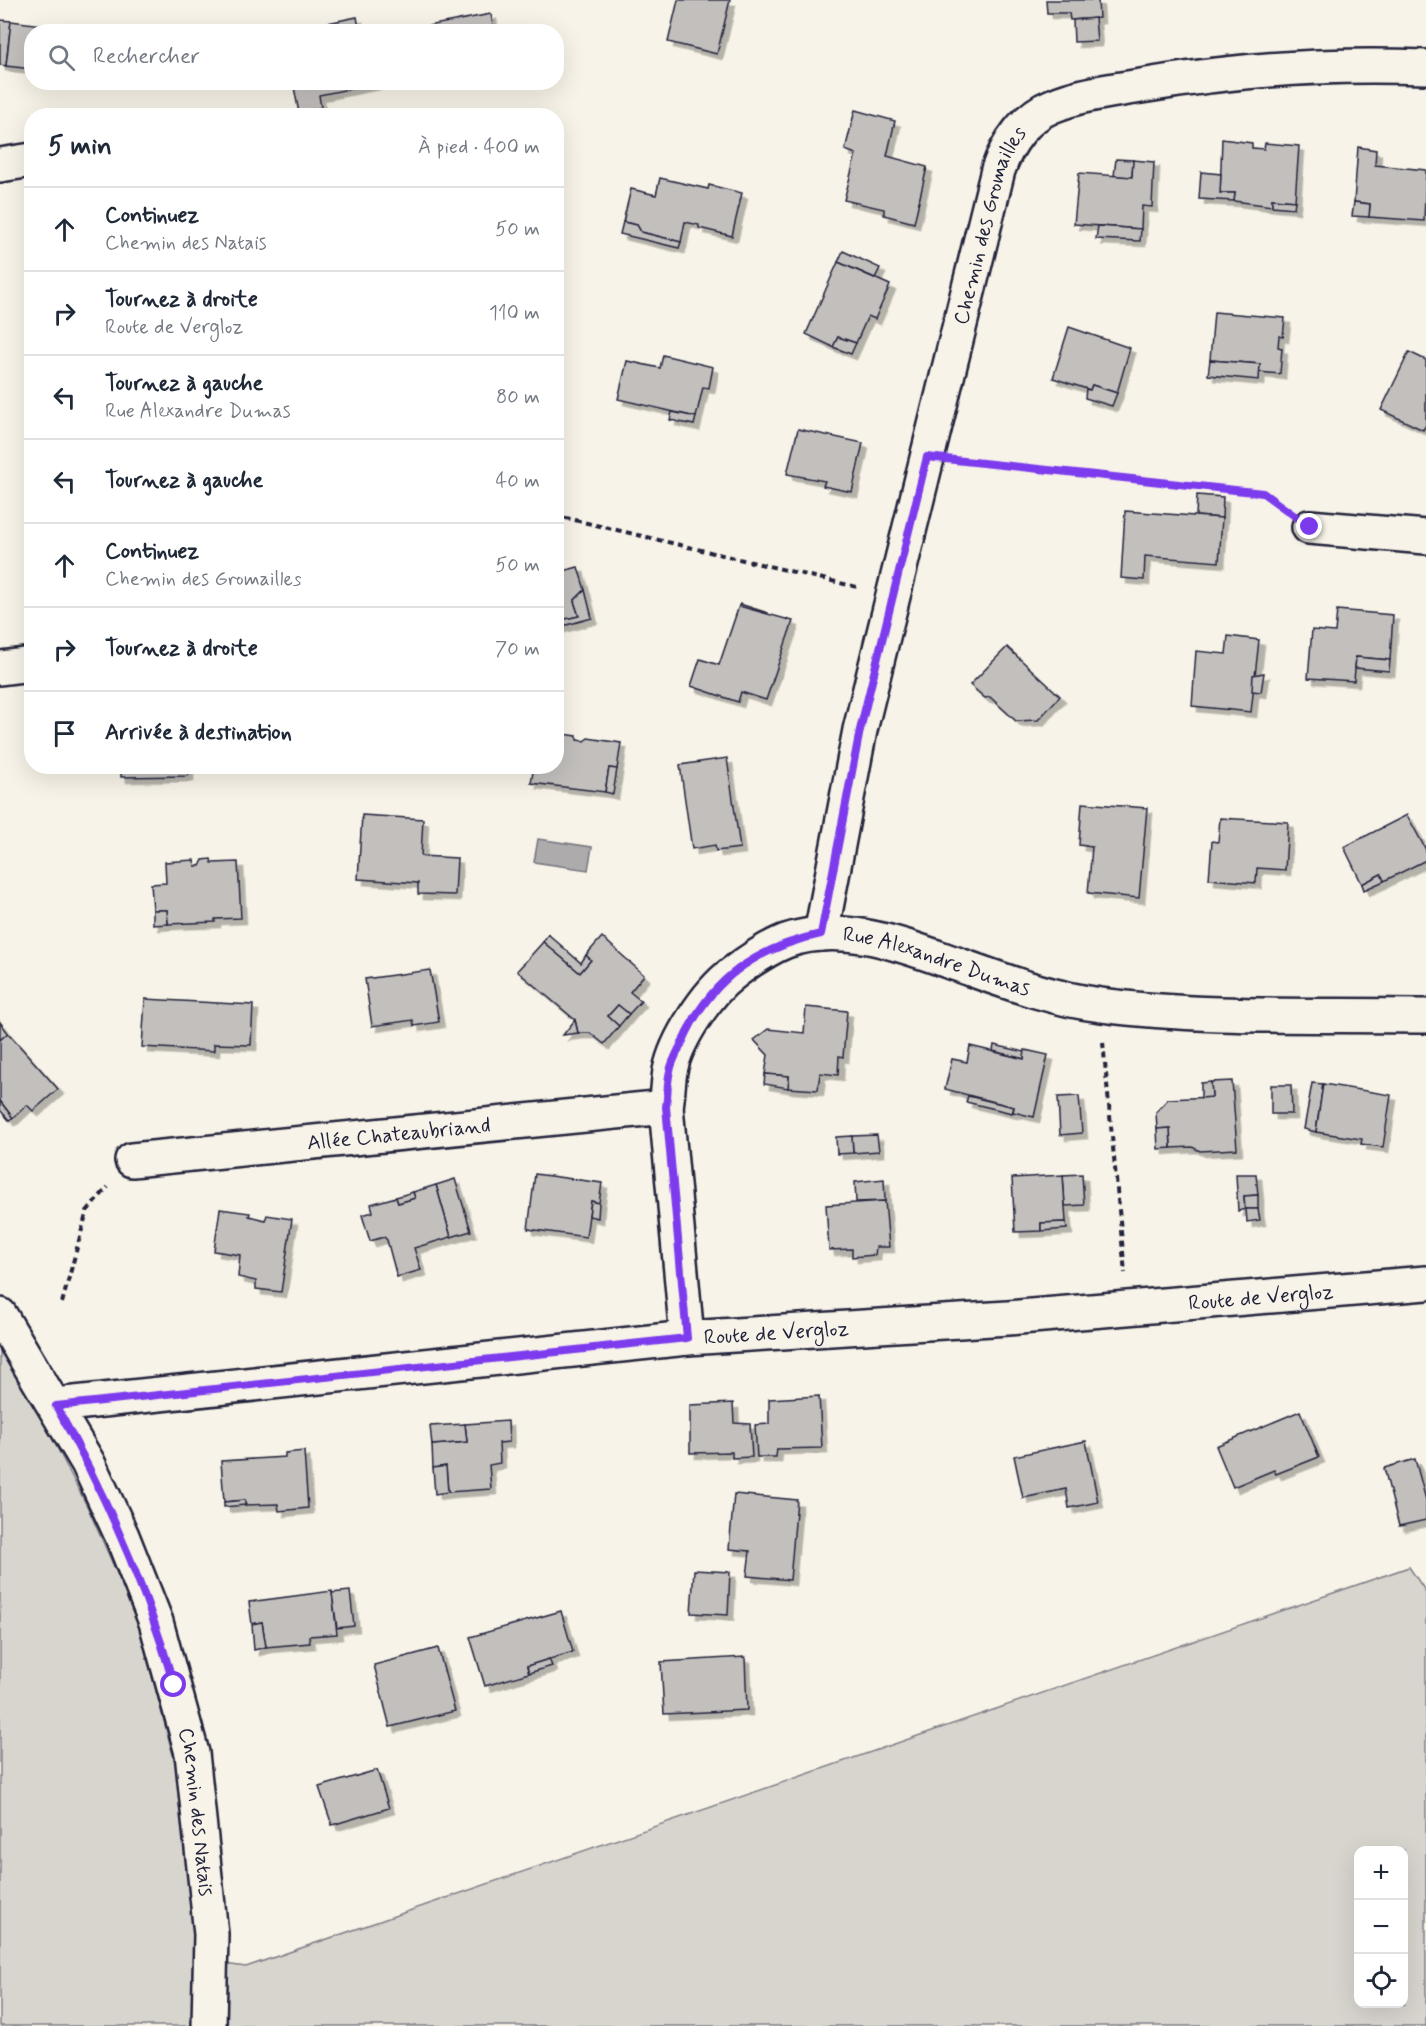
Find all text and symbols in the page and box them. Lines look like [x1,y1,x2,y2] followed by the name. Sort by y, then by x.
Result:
[24,24,564,90] search box
[45,41,78,74] icon: search
[93,43,200,71] text: Rechercher
[947,120,1033,328] street label: Chemin des Gromailles
[48,130,112,164] text: 5 min
[418,134,540,161] text: À pied · 400 m
[105,202,199,230] text: Continuez
[48,213,81,246] icon: ahead
[495,216,540,243] text: 50 m
[105,230,267,257] text: Chemin des Natais
[105,286,258,314] text: Tournez à droite
[48,297,81,330] icon: right
[489,300,540,327] text: 110 m
[105,314,243,341] text: Route de Vergloz
[105,370,263,398] text: Tournez à gauche
[48,381,81,414] icon: left
[496,384,540,411] text: 80 m
[105,398,291,425] text: Rue Alexandre Dumas
[48,465,81,498] icon: left
[105,467,263,495] text: Tournez à gauche
[496,468,540,495] text: 40 m
[1296,513,1322,539] route end
[105,538,199,566] text: Continuez
[48,549,81,582] icon: ahead
[495,552,540,579] text: 50 m
[105,566,302,593] text: Chemin des Gromailles
[48,633,81,666] icon: right
[105,635,258,663] text: Tournez à droite
[495,636,540,663] text: 70 m
[48,717,81,750] icon: arrive
[105,719,292,747] text: Arrivée à destination
[842,921,1034,1003] street label: Rue Alexandre Dumas
[306,1111,492,1158] street label: Allée Chateaubriand
[1187,1278,1335,1318] street label: Route de Vergloz
[703,1315,850,1352] street label: Route de Vergloz
[160,1671,186,1697] route start
[171,1725,220,1898] street label: Chemin des Natais
[1354,1846,1408,2008] map controls
[1354,1846,1408,1900] button: +
[1354,1900,1408,1954] button: −
[1354,1954,1408,2008] button: locate

